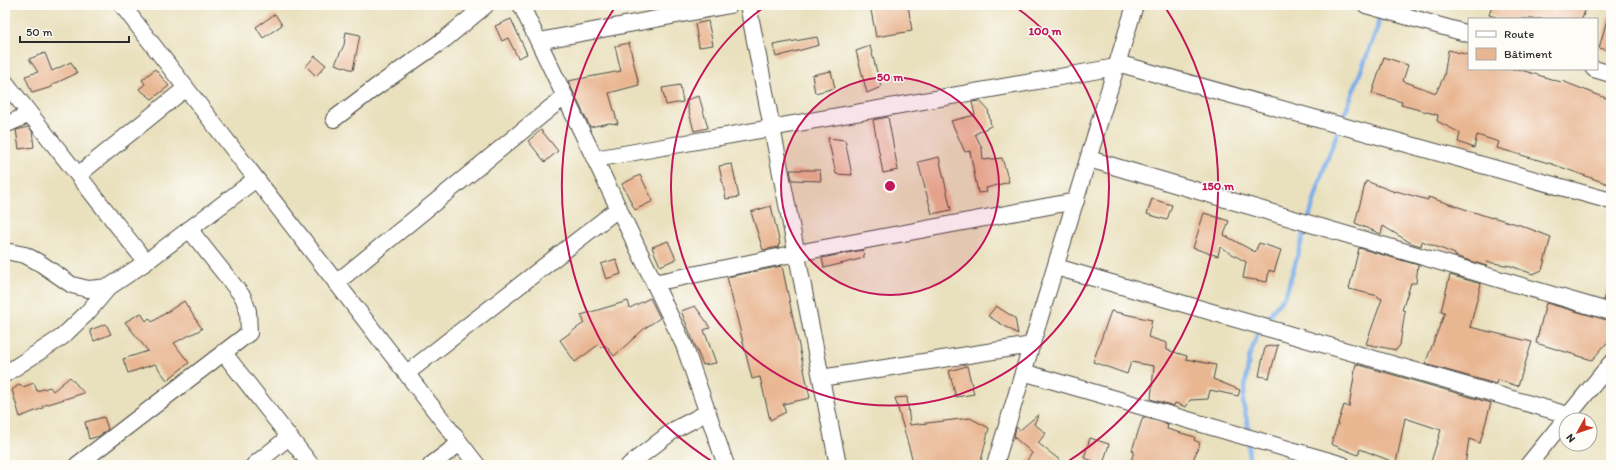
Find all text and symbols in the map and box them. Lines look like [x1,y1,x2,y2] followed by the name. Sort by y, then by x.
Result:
[20,18,129,44] scale bar
[1468,18,1598,70] legend
[1028,24,1062,38] text: 100 m
[26,25,52,39] text: 50 m
[1504,27,1534,41] text: Route
[1504,47,1553,61] text: Bâtiment
[877,70,904,84] text: 50 m
[883,179,897,193] centre of rings
[1202,179,1235,193] text: 150 m
[1558,412,1598,452] north arrow
[1563,431,1578,445] text: N

